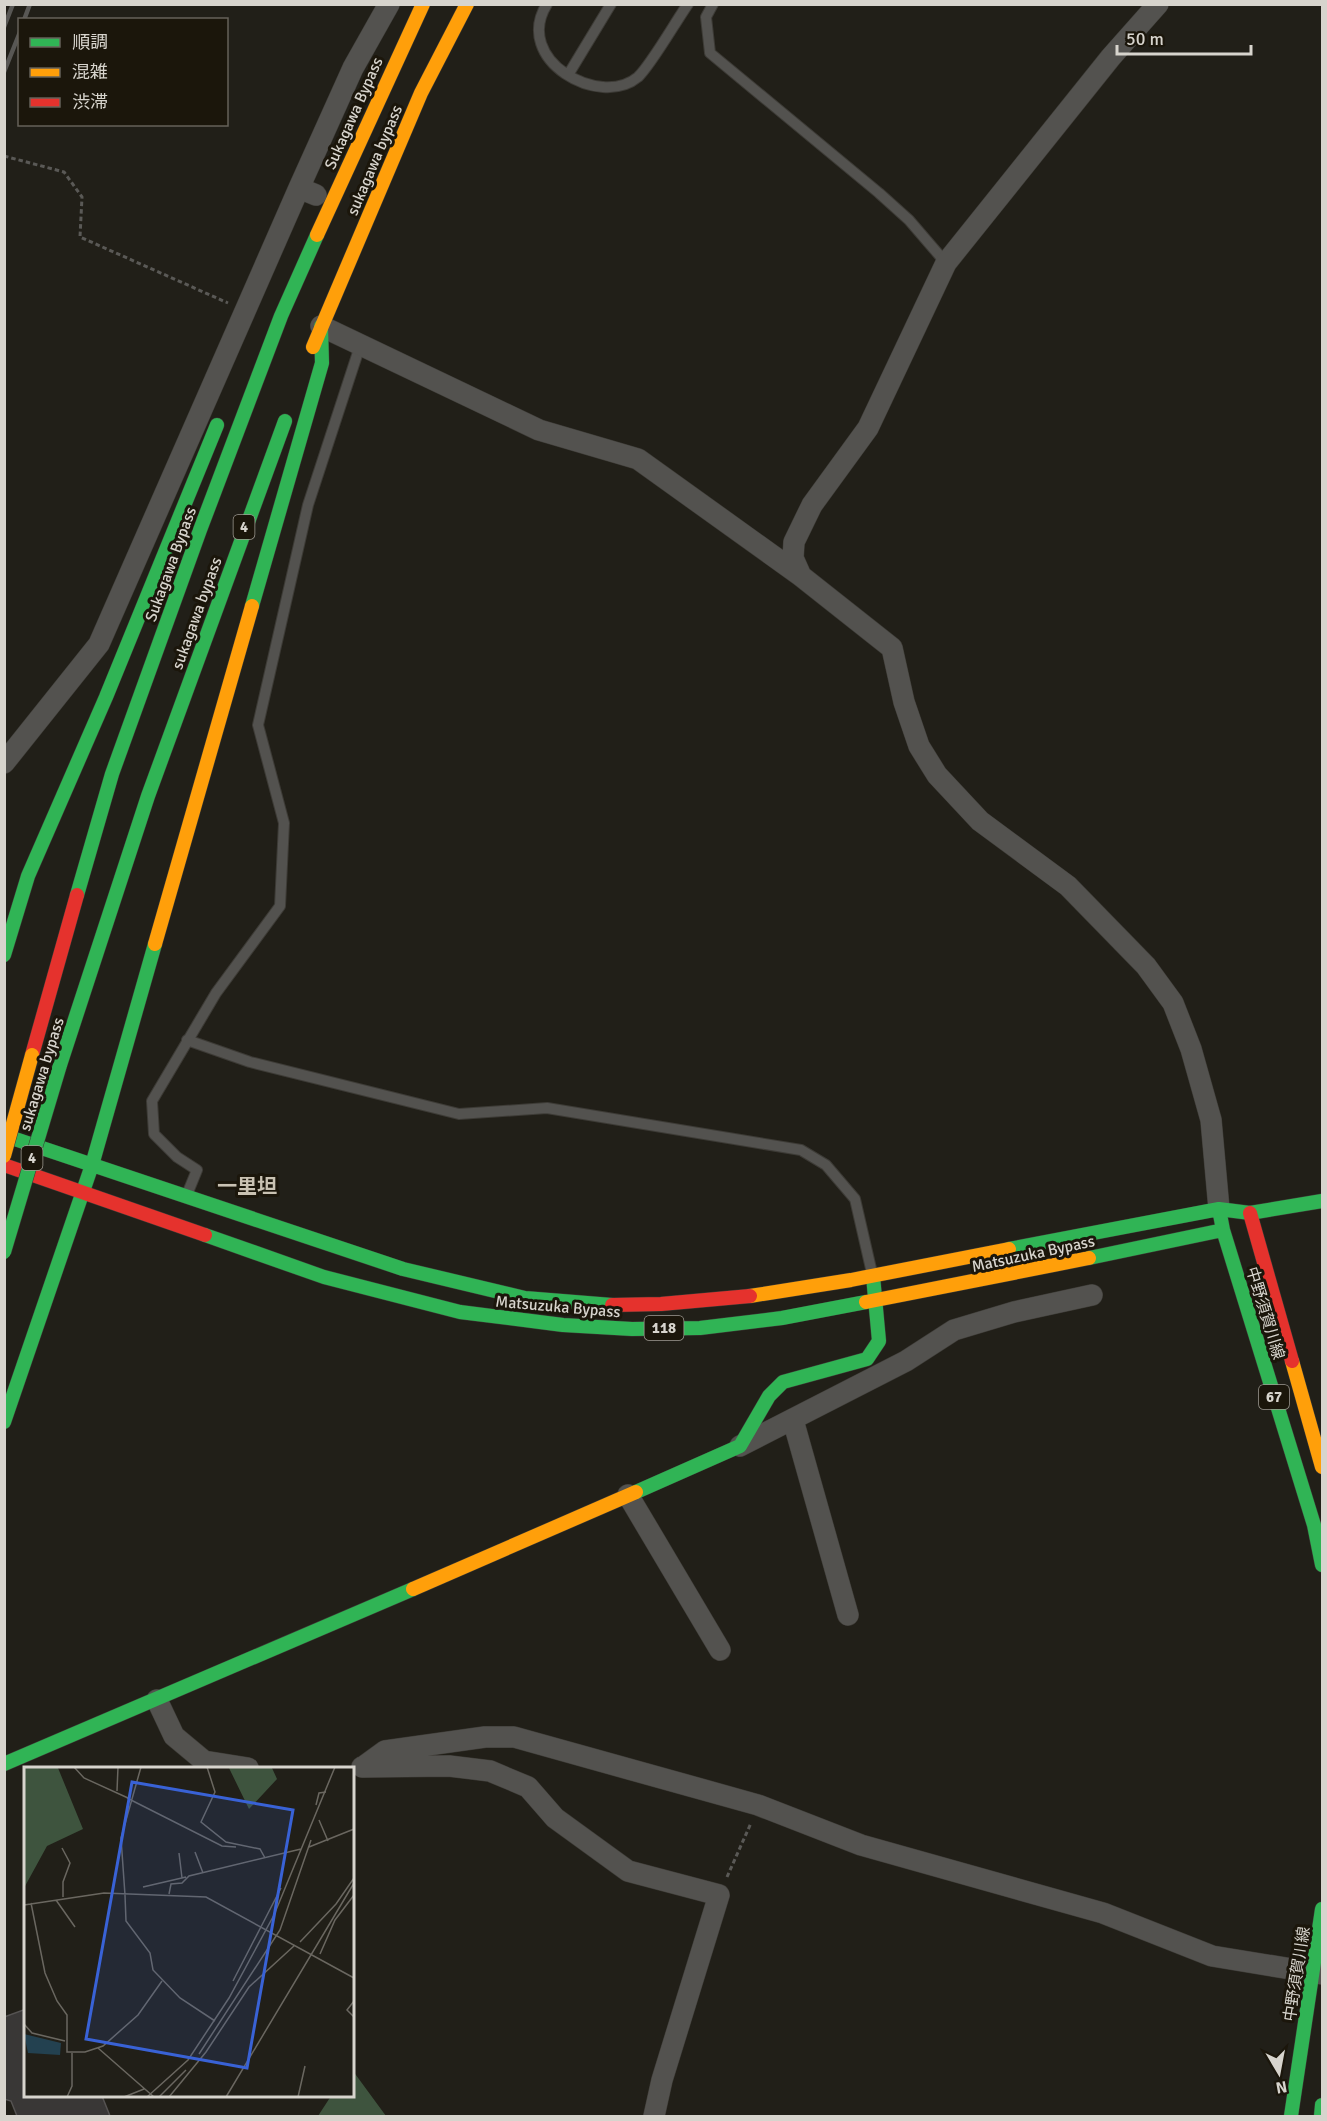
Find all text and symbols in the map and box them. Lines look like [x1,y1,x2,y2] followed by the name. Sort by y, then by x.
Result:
[18,18,228,126] legend
[1117,18,1250,56] scale bar
[1126,28,1164,50] text: 50 m
[72,31,108,53] text: 順調
[320,54,388,173] street label: Sukagawa Bypass
[72,61,108,83] text: 混雑
[72,91,108,113] text: 渋滞
[343,102,407,218] street label: sukagawa bypass
[141,504,201,624] street label: Sukagawa Bypass
[234,515,254,539] road number: 4
[167,555,226,672] street label: sukagawa bypass
[15,1015,69,1134] street label: sukagawa bypass
[22,1146,42,1170] road number: 4
[217,1174,277,1199] district label: 一里坦
[970,1231,1097,1277] street label: Matsuzuka Bypass
[1241,1264,1289,1362] street label: 中野須賀川線
[495,1292,621,1322] street label: Matsuzuka Bypass
[644,1316,684,1340] road number: 118
[1259,1385,1289,1409] road number: 67
[24,1767,354,2097] inset map
[1280,1925,1314,2023] street label: 中野須賀川線
[1249,2043,1309,2103] north arrow
[1274,2076,1289,2098] text: N

